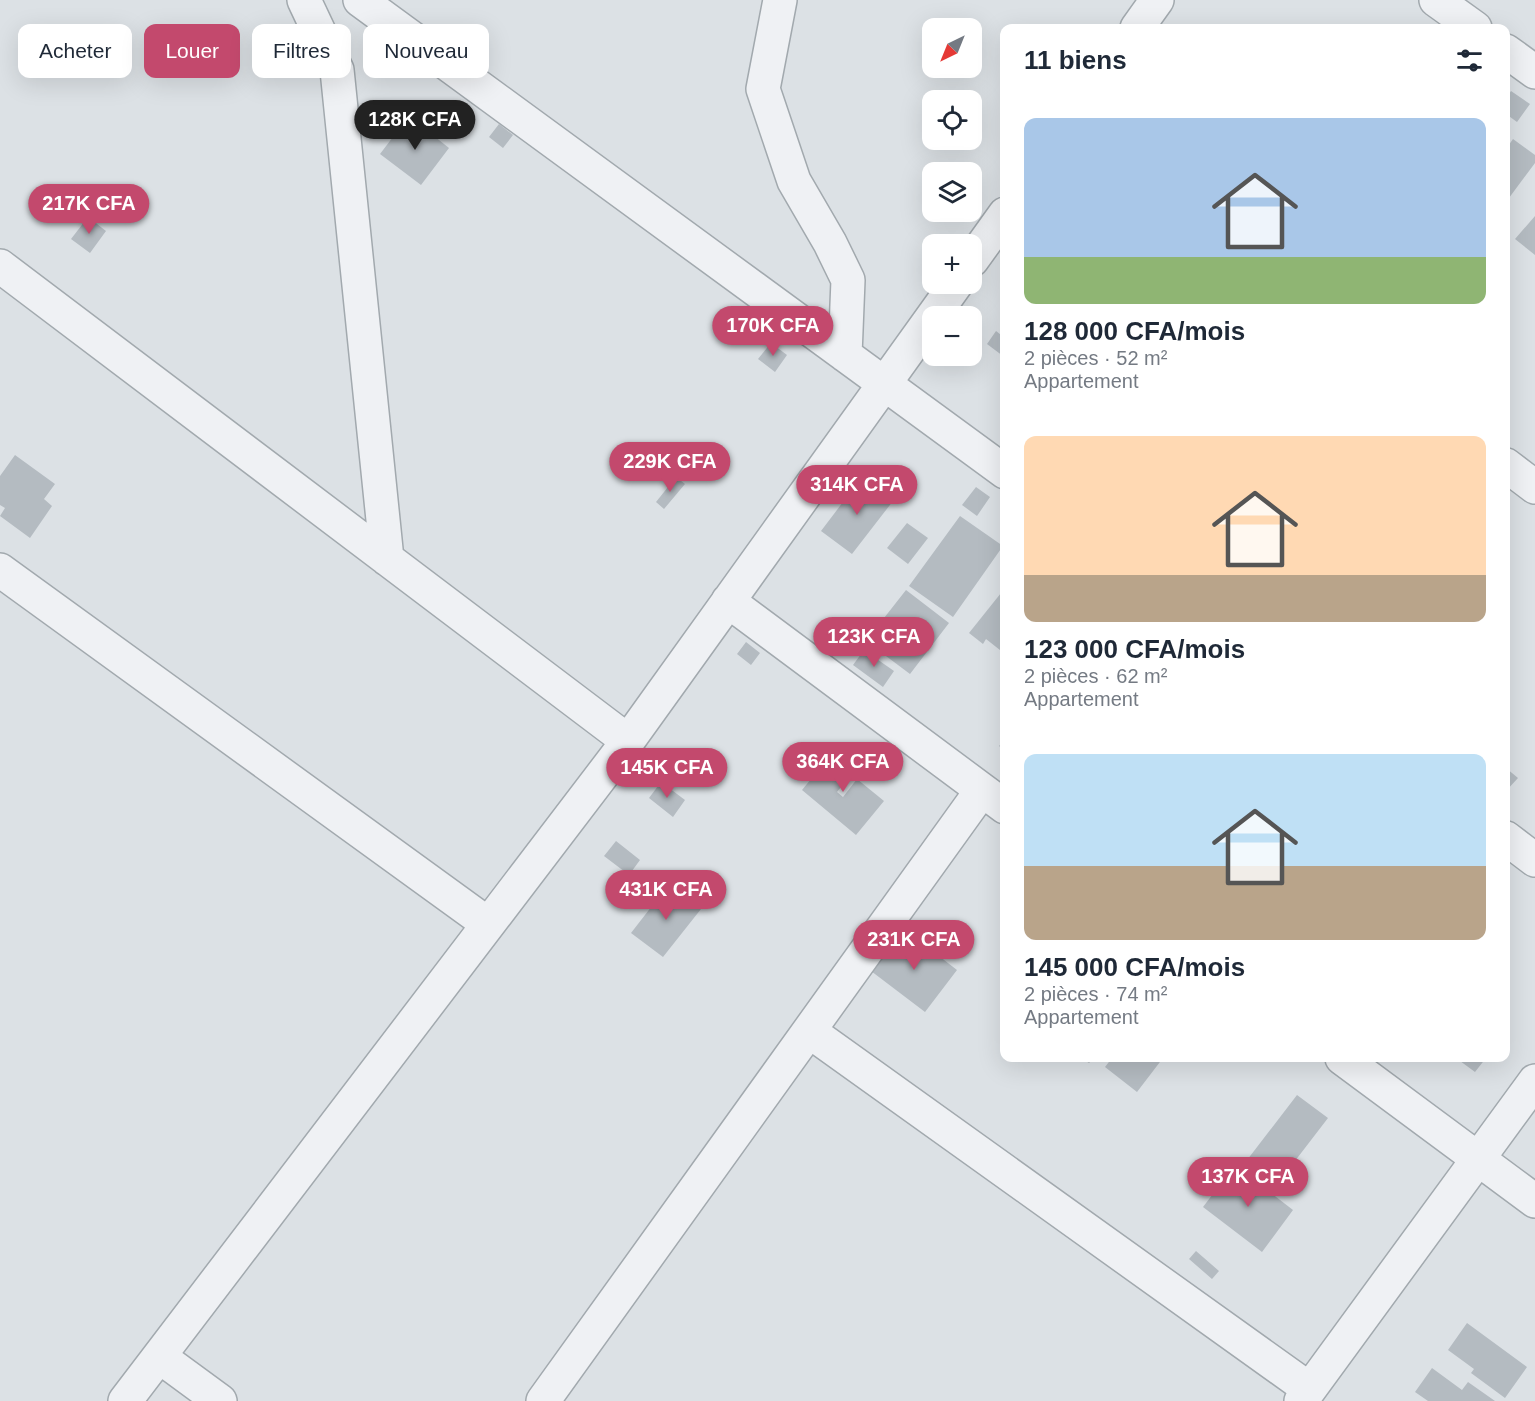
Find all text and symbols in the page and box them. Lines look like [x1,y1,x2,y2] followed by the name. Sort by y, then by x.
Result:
[922,18,982,78] north arrow
[922,18,982,366] map controls
[18,24,132,78] chip: Acheter
[144,24,240,78] chip: Louer
[252,24,351,78] chip: Filtres
[363,24,489,78] chip: Nouveau
[1453,44,1486,77] icon: filters
[1024,45,1127,75] text: 11 biens
[922,90,982,150] button: locate
[353,100,477,151] pin: 128K CFA
[368,108,462,130] text: 128K CFA
[1201,157,1309,265] icon: home
[922,162,982,222] button: layers
[27,184,151,235] pin: 217K CFA
[42,192,136,214] text: 217K CFA
[922,234,982,294] button: +
[711,306,835,357] pin: 170K CFA
[922,306,982,366] button: −
[726,314,820,336] text: 170K CFA
[1024,316,1245,346] text: 128 000 CFA/mois
[1024,347,1167,369] text: 2 pièces · 52 m²
[1024,370,1139,392] text: Appartement
[608,442,732,493] pin: 229K CFA
[623,450,717,472] text: 229K CFA
[795,465,919,516] pin: 314K CFA
[810,473,904,495] text: 314K CFA
[1201,475,1309,583] icon: home
[812,617,936,668] pin: 123K CFA
[827,625,921,647] text: 123K CFA
[1024,634,1245,664] text: 123 000 CFA/mois
[1024,665,1167,687] text: 2 pièces · 62 m²
[1024,688,1139,710] text: Appartement
[781,742,905,793] pin: 364K CFA
[605,748,729,799] pin: 145K CFA
[796,750,890,772] text: 364K CFA
[620,756,714,778] text: 145K CFA
[1201,793,1309,901] icon: home
[604,870,728,921] pin: 431K CFA
[619,878,713,900] text: 431K CFA
[852,920,976,971] pin: 231K CFA
[867,928,961,950] text: 231K CFA
[1024,952,1245,982] text: 145 000 CFA/mois
[1024,983,1167,1005] text: 2 pièces · 74 m²
[1024,1006,1139,1028] text: Appartement
[1186,1157,1310,1208] pin: 137K CFA
[1201,1165,1295,1187] text: 137K CFA

